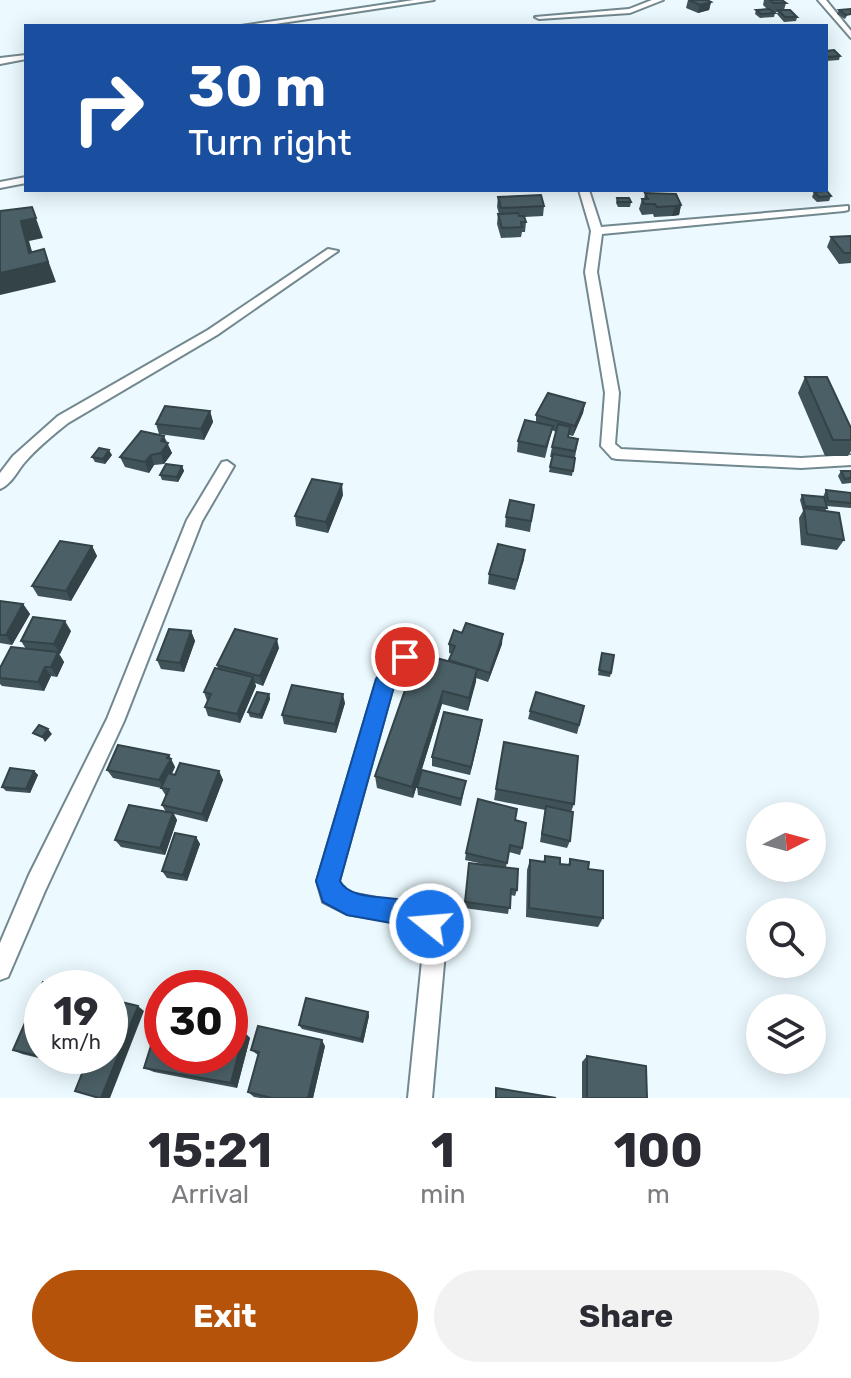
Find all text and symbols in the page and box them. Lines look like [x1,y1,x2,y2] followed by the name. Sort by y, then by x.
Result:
[188,54,326,120] text: 30 m
[56,56,160,160] icon: right
[188,121,352,164] text: Turn right
[371,623,439,691] pin
[383,635,427,679] icon: arrive
[746,802,826,882] north arrow
[746,802,826,1074] map controls
[388,882,472,966] position arrow
[746,898,826,978] button: search
[144,970,248,1074] speed limit sign: 30
[53,988,99,1035] text: 19
[746,994,826,1074] button: layers
[51,1030,101,1054] text: km/h
[148,1122,272,1179] text: 15:21
[431,1122,455,1179] text: 1
[614,1122,703,1179] text: 100
[171,1179,249,1210] text: Arrival
[420,1179,465,1210] text: min
[647,1179,670,1210] text: m
[32,1270,418,1362] button: Exit
[434,1270,819,1362] button: Share

